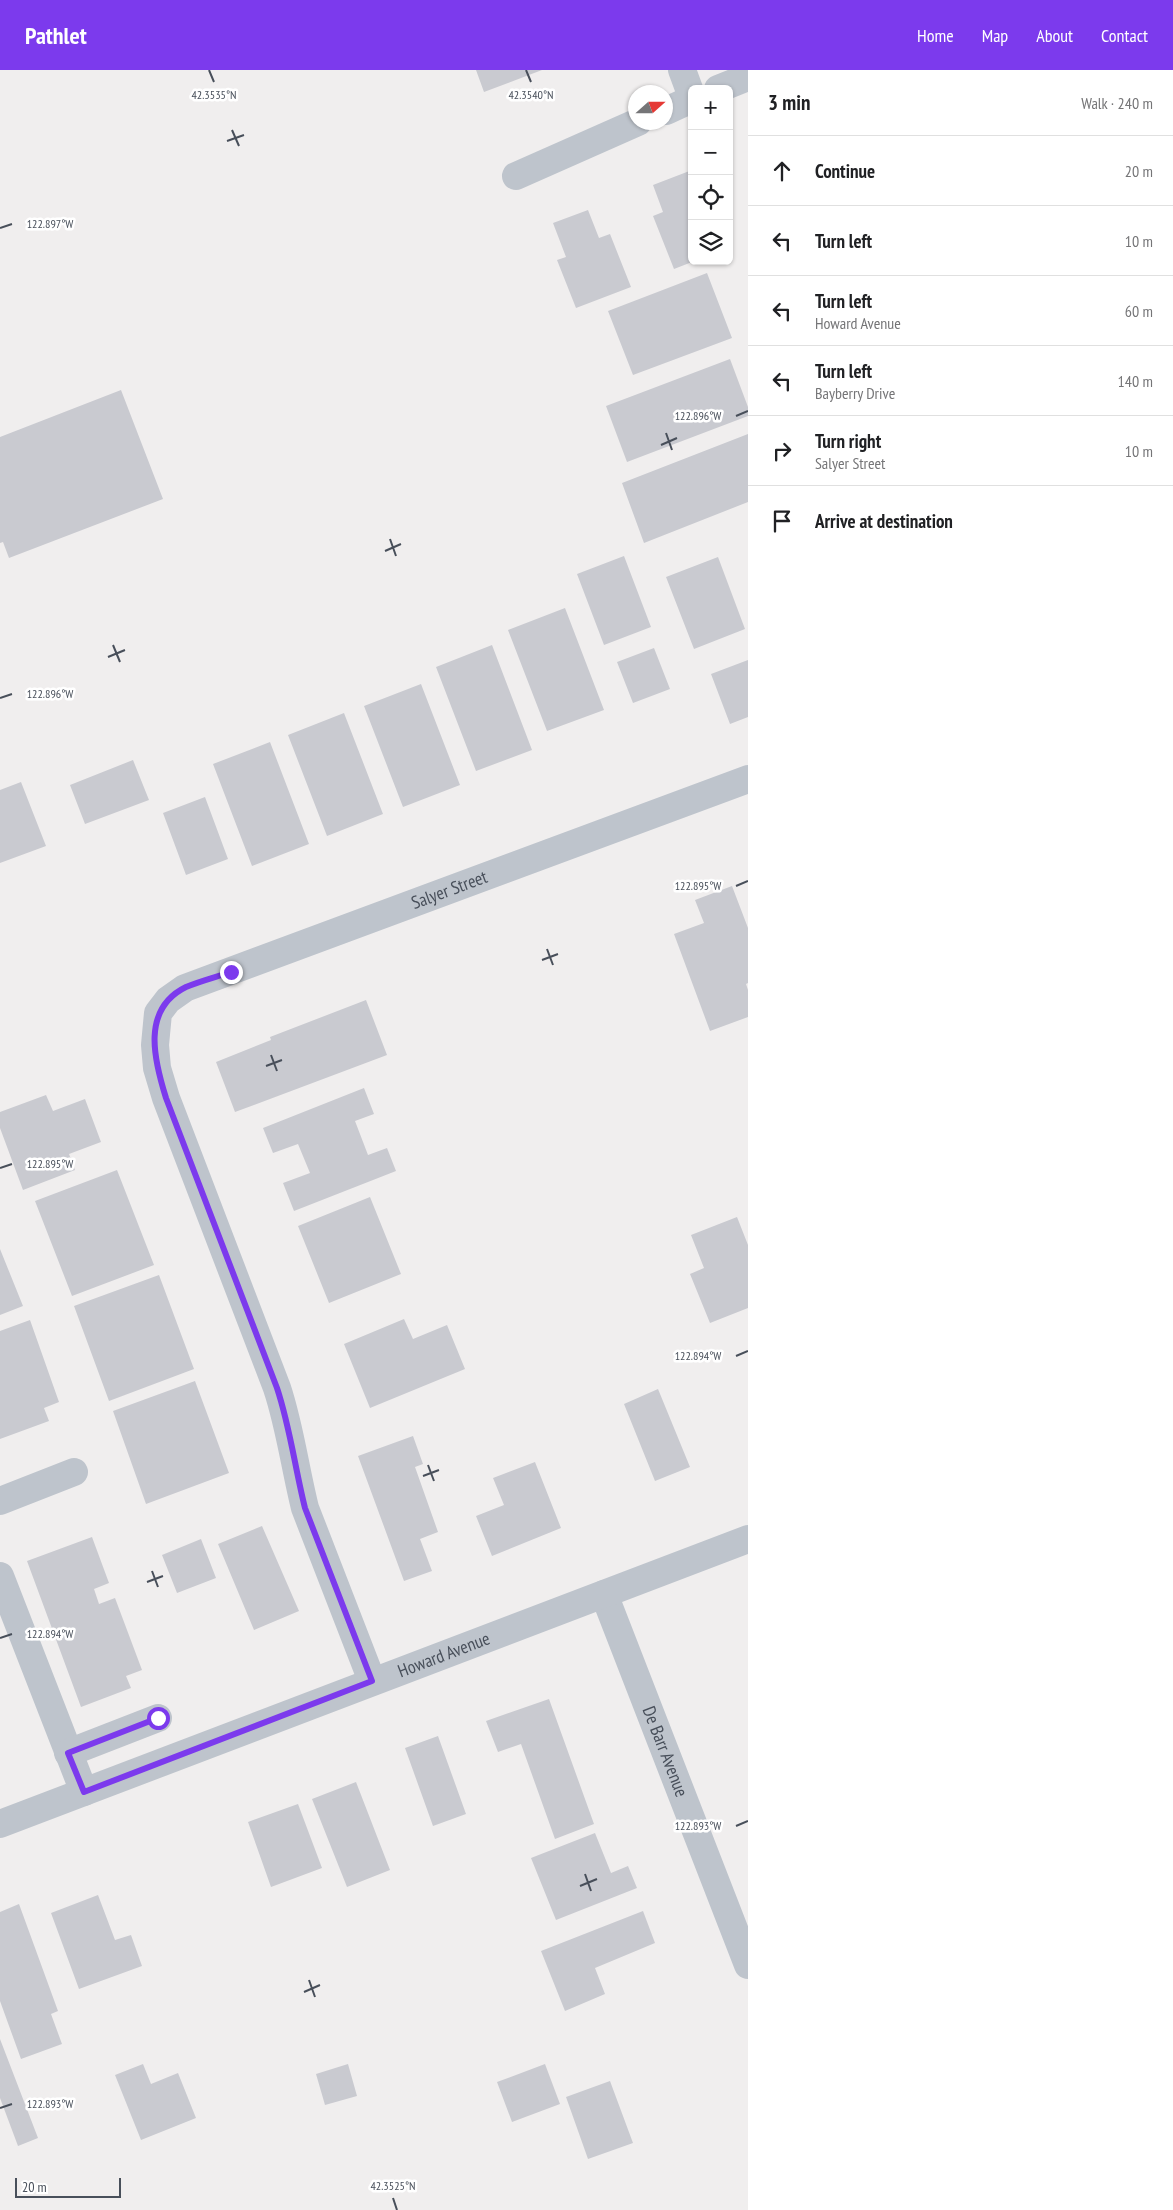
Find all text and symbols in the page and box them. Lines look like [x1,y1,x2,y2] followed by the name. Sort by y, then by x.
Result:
[25,20,87,51] text: Pathlet
[917,24,954,47] text: Home
[982,24,1008,47] text: Map
[1036,24,1073,47] text: About
[1101,24,1148,47] text: Contact
[628,85,673,130] north arrow
[688,85,733,265] map controls
[688,85,733,130] button: +
[191,87,237,102] text: 42.3535°N
[508,87,554,102] text: 42.3540°N
[768,89,810,116] text: 3 min
[1081,93,1153,113] text: Walk · 240 m
[688,130,733,175] button: −
[768,157,796,185] icon: ahead
[815,159,875,183] text: Continue
[1125,161,1153,181] text: 20 m
[688,175,733,220] button: locate
[27,216,73,231] text: 122.897°W
[688,220,733,265] button: layers
[768,227,796,255] icon: left
[815,229,872,253] text: Turn left
[1125,231,1153,251] text: 10 m
[815,289,872,313] text: Turn left
[768,297,796,325] icon: left
[1125,301,1153,321] text: 60 m
[815,313,901,333] text: Howard Avenue
[815,359,872,383] text: Turn left
[768,367,796,395] icon: left
[1118,371,1153,391] text: 140 m
[815,383,895,403] text: Bayberry Drive
[675,408,721,423] text: 122.896°W
[815,429,881,453] text: Turn right
[768,437,796,465] icon: right
[1125,441,1153,461] text: 10 m
[815,453,886,473] text: Salyer Street
[768,507,796,535] icon: arrive
[815,509,953,533] text: Arrive at destination
[27,686,73,701] text: 122.896°W
[408,865,490,914] street label: Salyer Street
[675,878,721,893] text: 122.895°W
[220,961,243,984] route end
[27,1156,73,1171] text: 122.895°W
[675,1348,721,1363] text: 122.894°W
[27,1626,73,1641] text: 122.894°W
[394,1626,493,1682] street label: Howard Avenue
[638,1703,694,1800] street label: De Barr Avenue
[147,1707,170,1730] route start
[675,1818,721,1833] text: 122.893°W
[27,2096,73,2111] text: 122.893°W
[15,2175,121,2198] scale bar
[22,2178,47,2196] text: 20 m
[370,2178,416,2193] text: 42.3525°N

